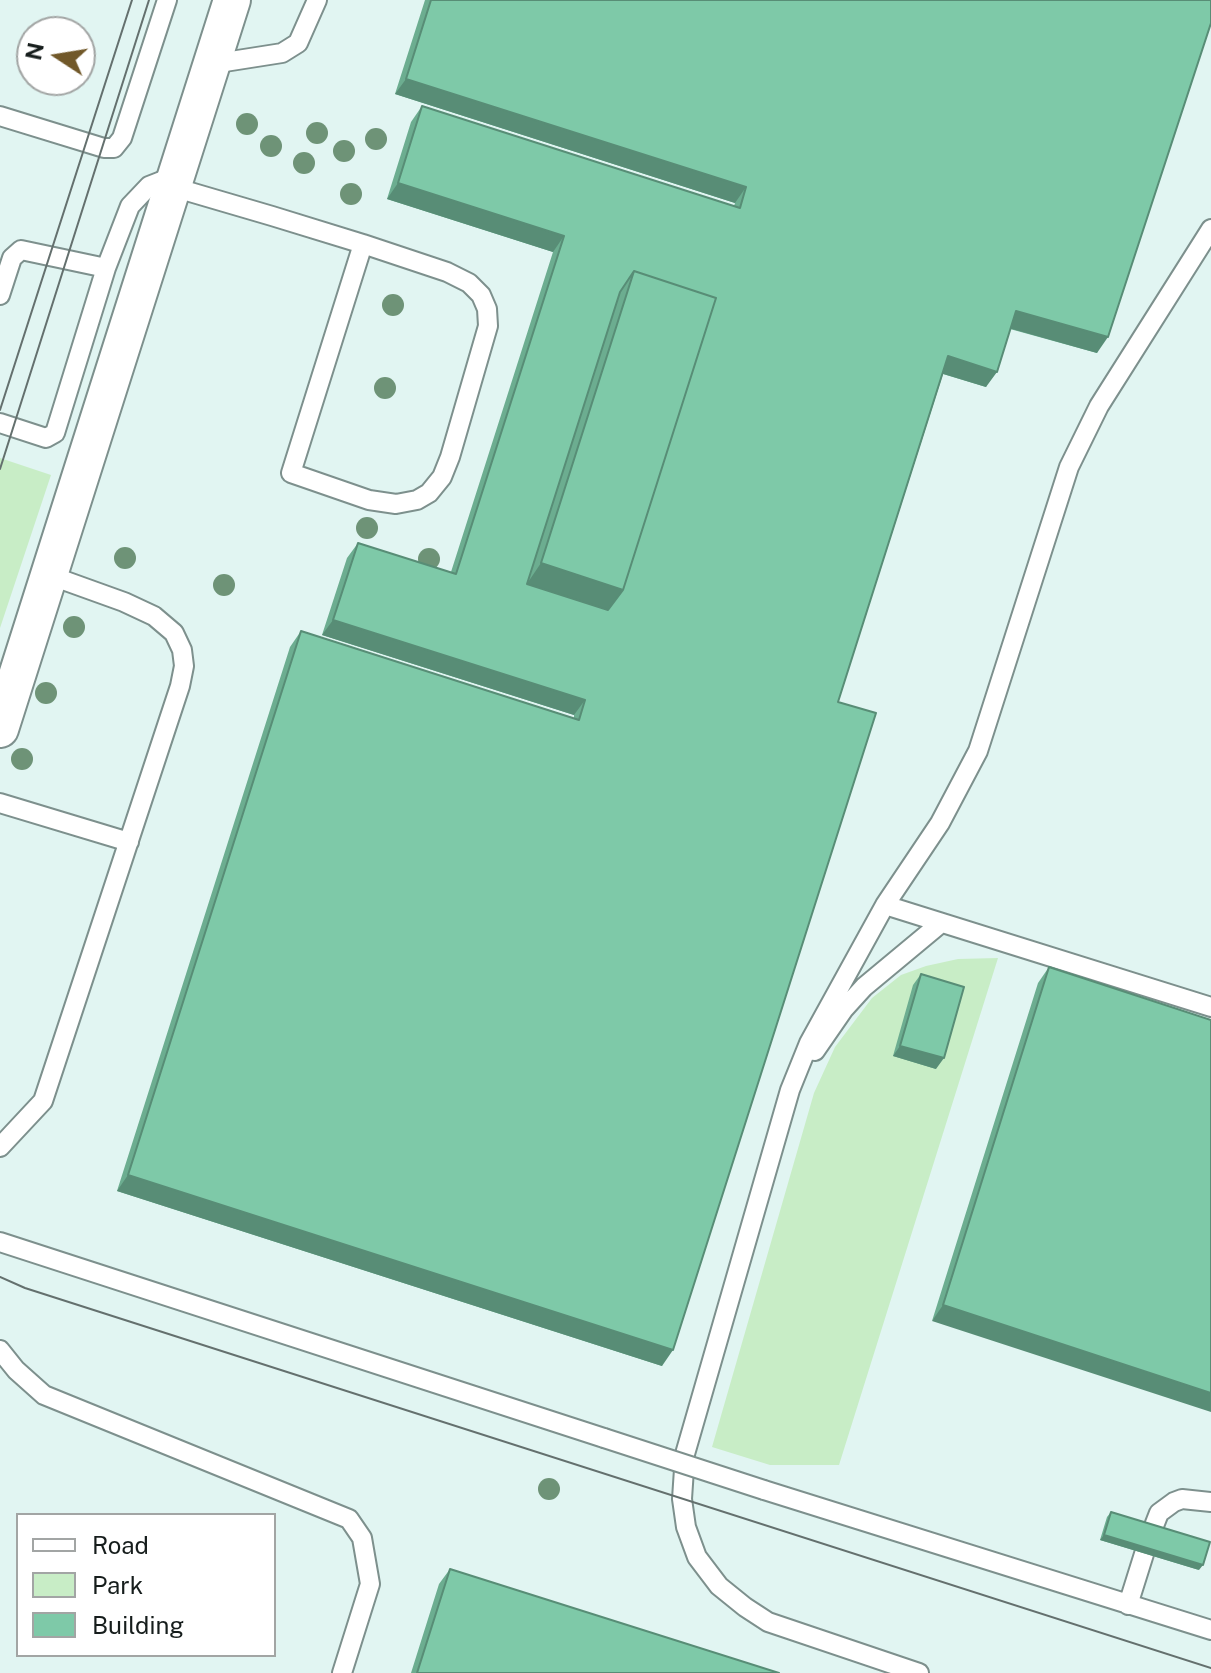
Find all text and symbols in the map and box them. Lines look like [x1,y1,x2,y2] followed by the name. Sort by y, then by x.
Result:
[16,16,96,96] north arrow
[20,40,49,63] text: N
[16,1513,276,1657] legend
[92,1531,149,1559] text: Road
[92,1571,143,1599] text: Park
[92,1611,184,1639] text: Building

